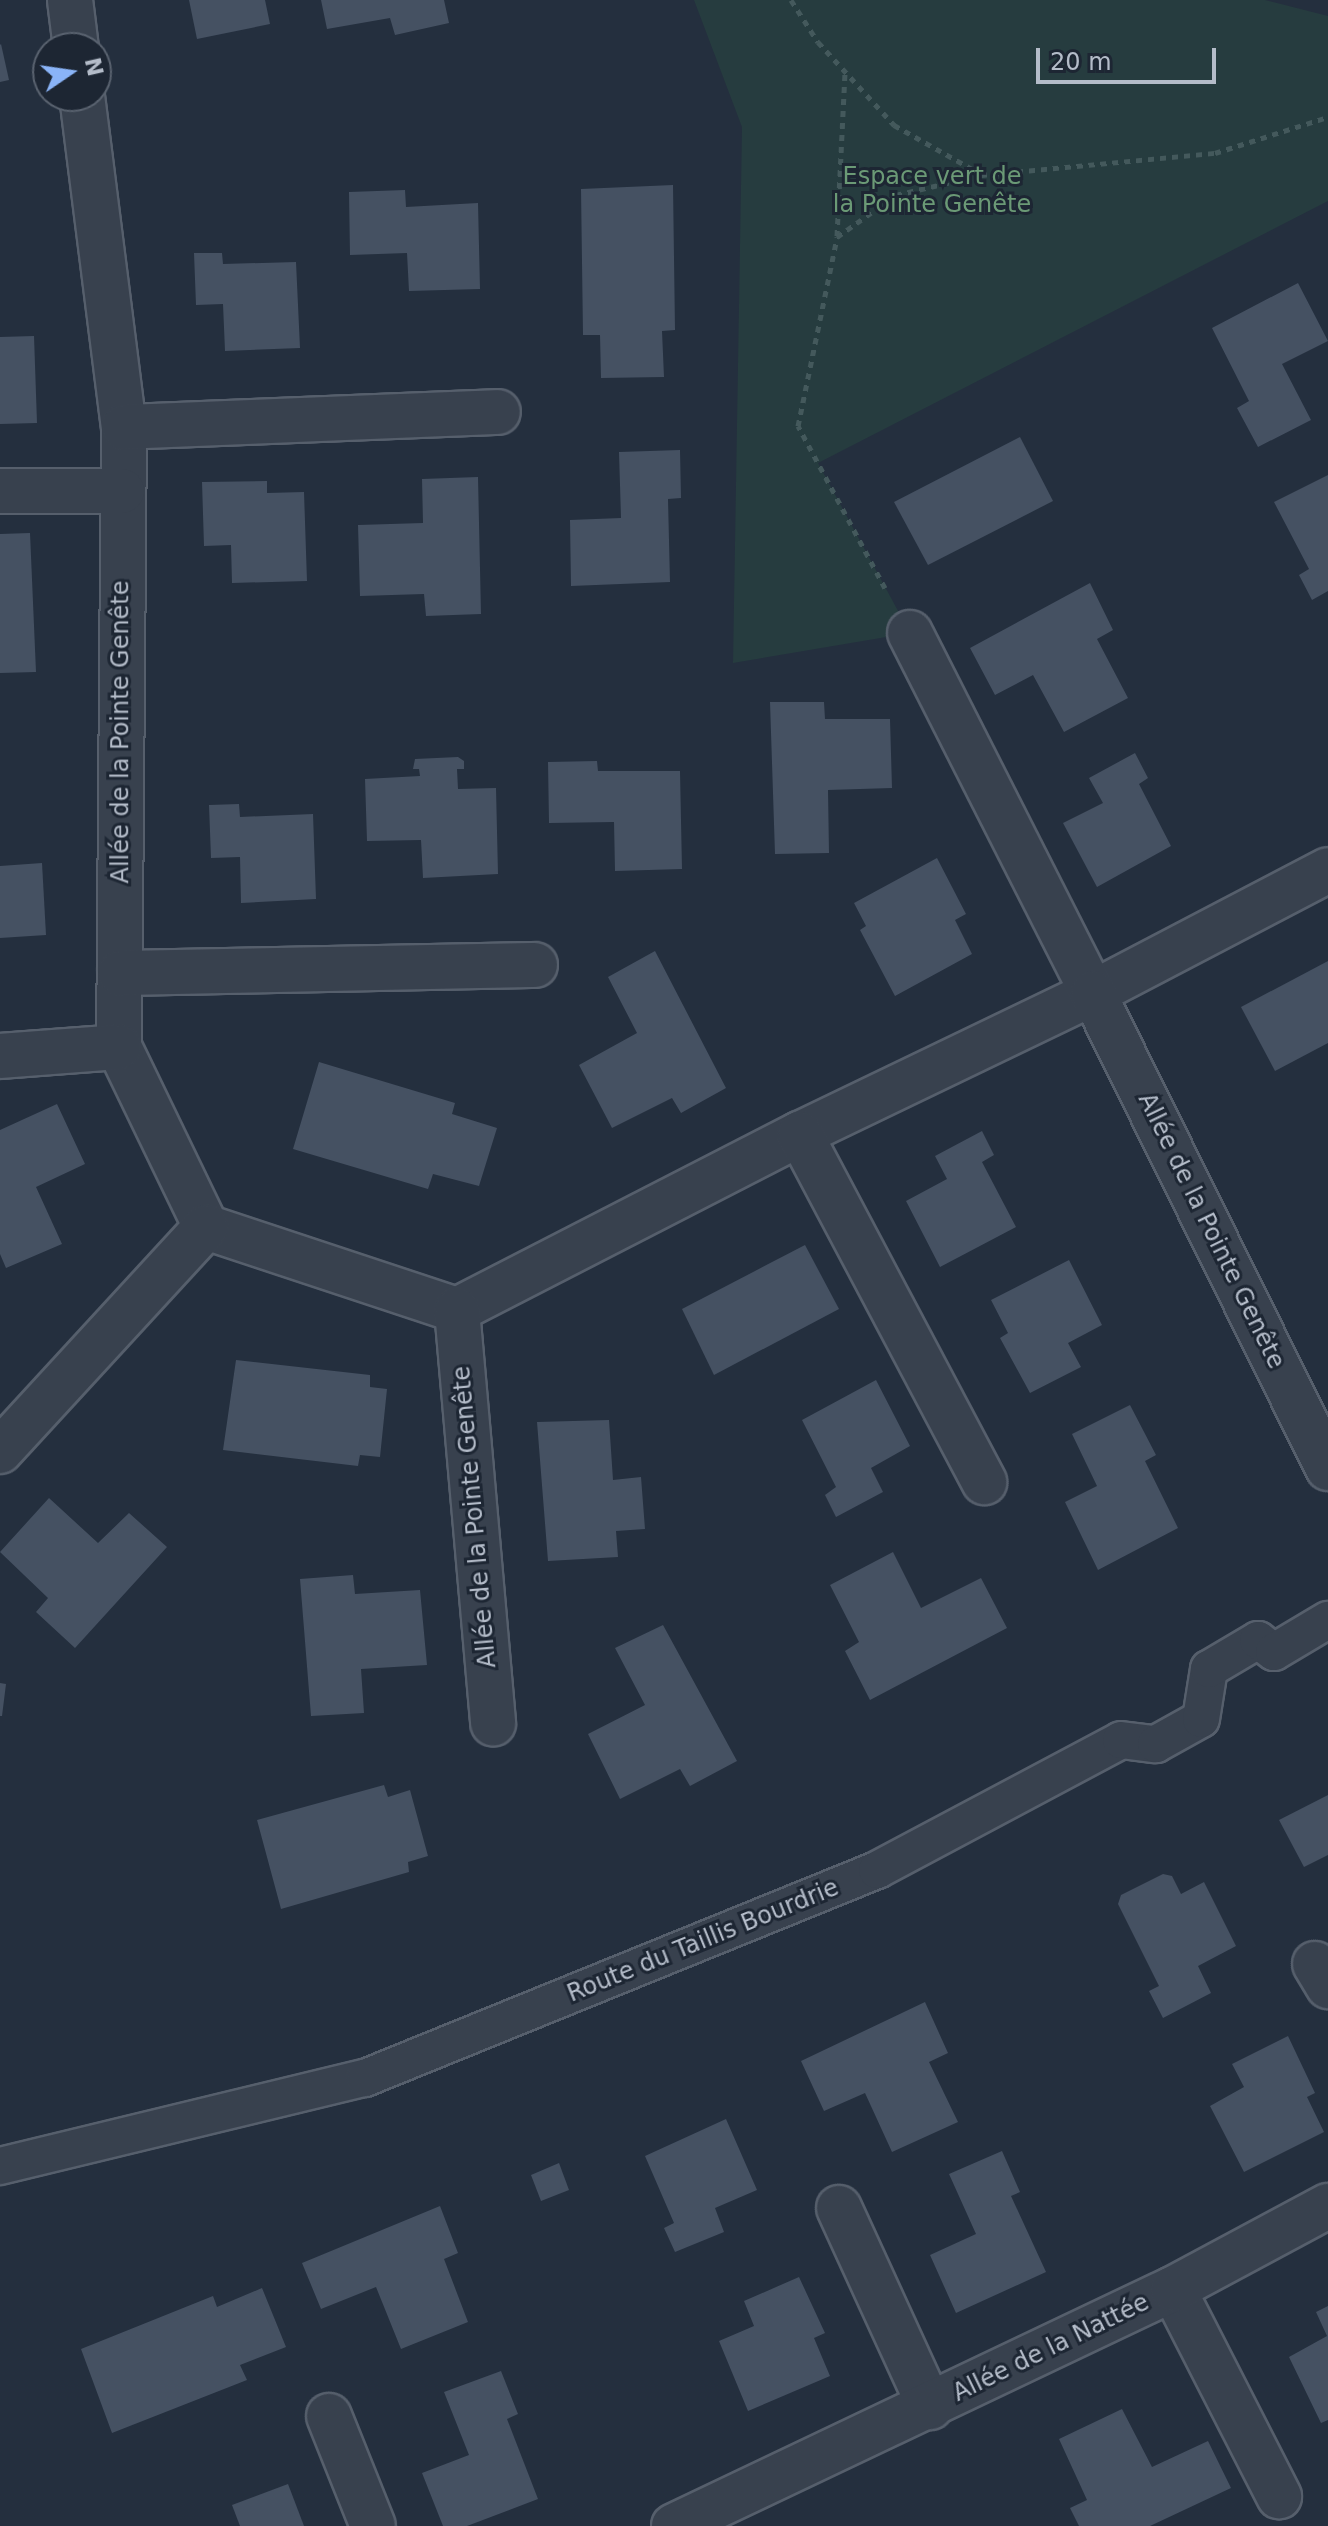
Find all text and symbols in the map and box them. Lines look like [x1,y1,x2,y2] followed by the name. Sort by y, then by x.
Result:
[32,32,112,112] north arrow
[1040,32,1220,82] scale bar
[1050,48,1112,76] text: 20 m
[80,55,108,79] text: N
[833,163,1031,219] park label: Espace vert de la Pointe Genête
[107,580,135,884] street label: Allée de la Pointe Genête
[1132,1088,1290,1374] street label: Allée de la Pointe Genête
[447,1365,503,1669] street label: Allée de la Pointe Genête
[563,1873,843,2009] street label: Route du Taillis Bourdrie
[948,2288,1154,2408] street label: Allée de la Nattée

